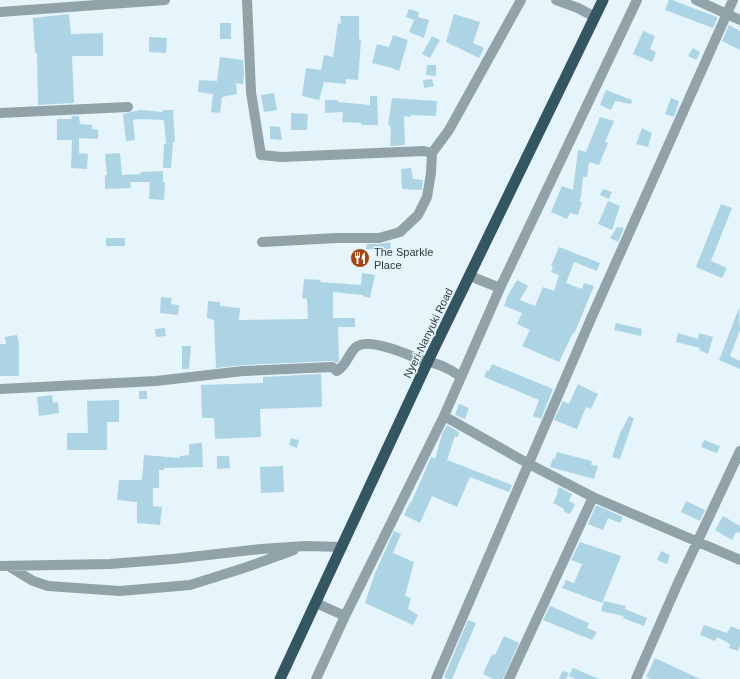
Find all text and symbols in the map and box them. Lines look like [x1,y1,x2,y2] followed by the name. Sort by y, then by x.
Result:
[374,246,433,271] place label: The Sparkle Place
[349,247,371,269] restaurant icon: The Sparkle Place
[401,286,455,380] street label: Nyeri-Nanyuki Road

